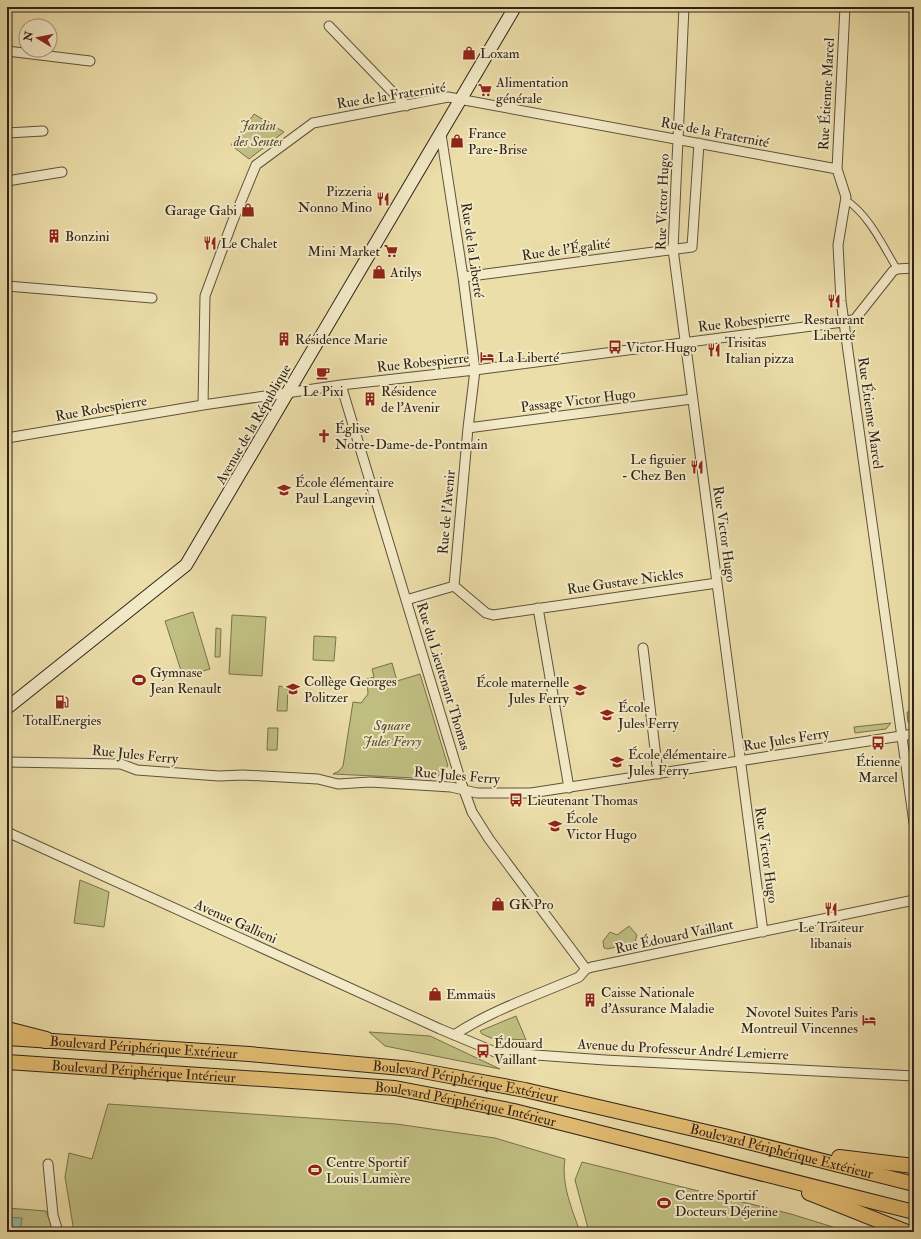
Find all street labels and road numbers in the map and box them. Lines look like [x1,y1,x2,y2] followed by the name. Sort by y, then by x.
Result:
[815,37,838,151] street label: Rue Étienne Marcel
[335,78,447,113] street label: Rue de la Fraternité
[659,114,771,151] street label: Rue de la Fraternité
[652,153,673,251] street label: Rue Victor Hugo
[457,201,488,299] street label: Rue de la Liberté
[521,235,612,264] street label: Rue de l'Égalité
[697,307,791,337] street label: Rue Robespierre
[376,349,470,377] street label: Rue Robespierre
[854,356,887,470] street label: Rue Étienne Marcel
[212,361,296,489] street label: Avenue de la République
[520,385,637,416] street label: Passage Victor Hugo
[54,392,149,426] street label: Rue Robespierre
[434,468,459,555] street label: Rue de l'Avenir
[709,485,740,583] street label: Rue Victor Hugo
[566,565,684,598] street label: Rue Gustave Nickles
[413,600,474,752] street label: Rue du Lieutenant Thomas
[742,724,831,756] street label: Rue Jules Ferry
[91,742,180,769] street label: Rue Jules Ferry
[413,763,502,789] street label: Rue Jules Ferry
[751,806,782,904] street label: Rue Victor Hugo
[191,895,280,947] street label: Avenue Gallieni
[613,916,735,957] street label: Rue Édouard Vaillant
[49,1033,239,1062] street label: Boulevard Périphérique Extérieur
[576,1035,789,1064] street label: Avenue du Professeur André Lemierre
[51,1057,237,1086] street label: Boulevard Périphérique Intérieur
[372,1057,561,1107] street label: Boulevard Périphérique Extérieur
[374,1079,559,1131] street label: Boulevard Périphérique Intérieur
[688,1120,876,1183] street label: Boulevard Périphérique Extérieur

